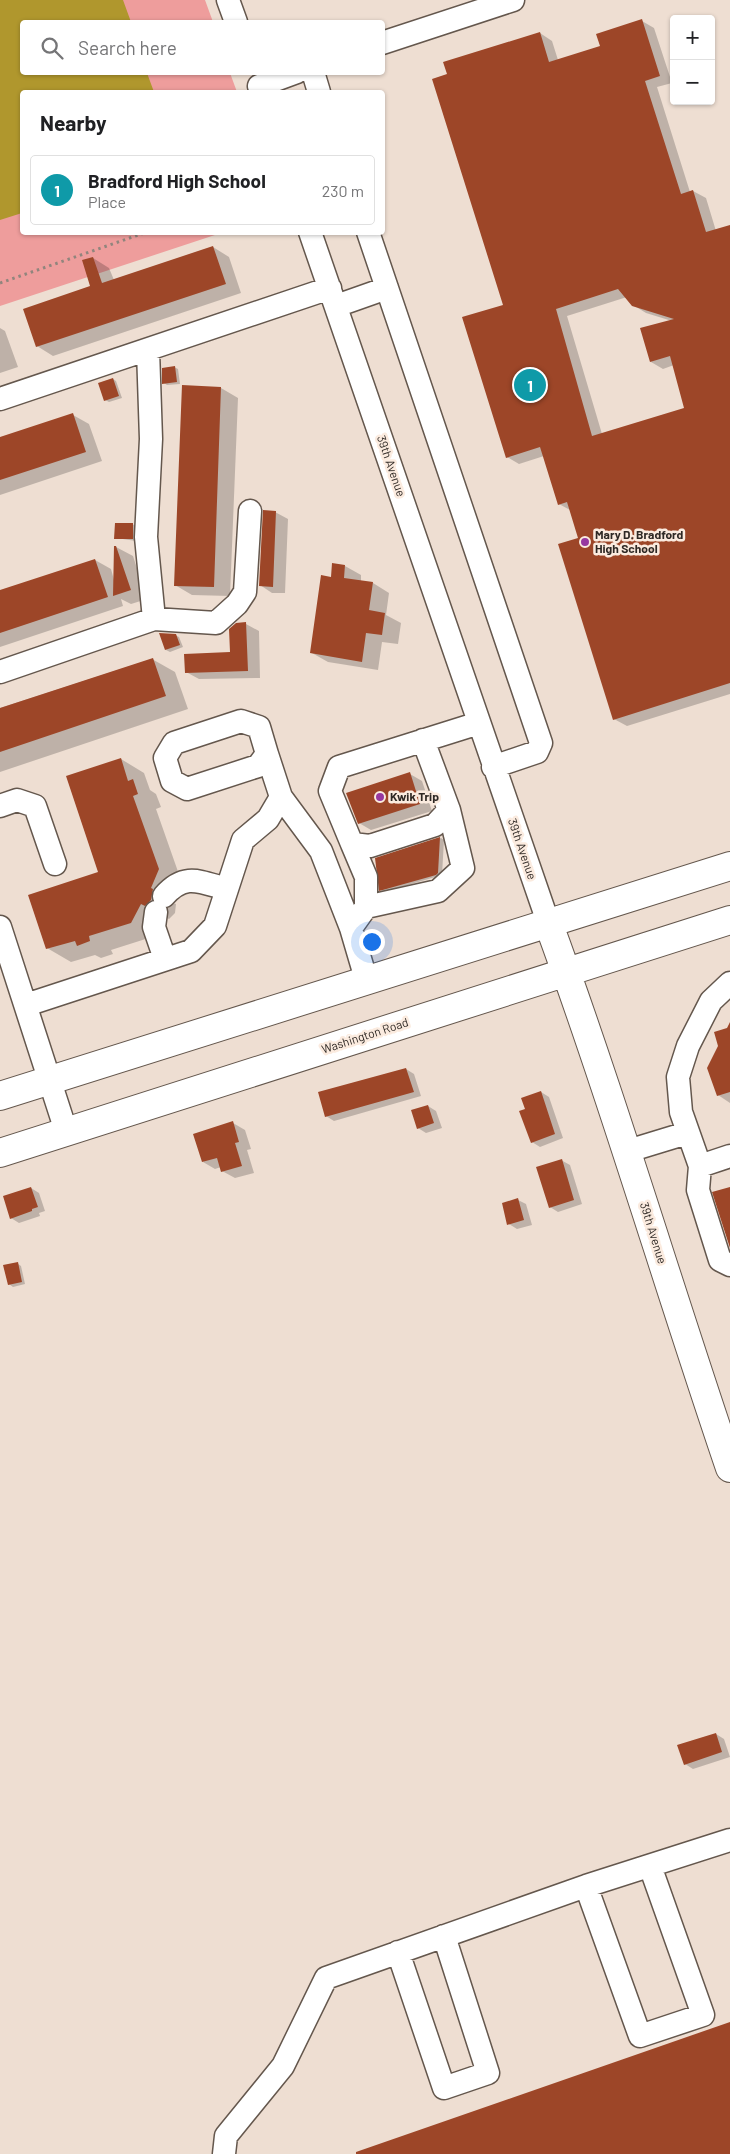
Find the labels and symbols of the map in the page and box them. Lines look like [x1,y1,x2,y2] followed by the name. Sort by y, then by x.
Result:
[514,366,546,404] pin: 1
[375,433,409,498] street label: 39th Avenue
[595,527,684,555] place label: Mary D. Bradford High School
[579,536,591,548] marker: Mary D. Bradford High School
[390,789,439,803] place label: Kwik Trip
[374,791,386,803] marker: Kwik Trip
[506,816,540,881] street label: 39th Avenue
[359,929,385,955] your location
[320,1014,410,1056] street label: Washington Road
[638,1200,670,1265] street label: 39th Avenue

